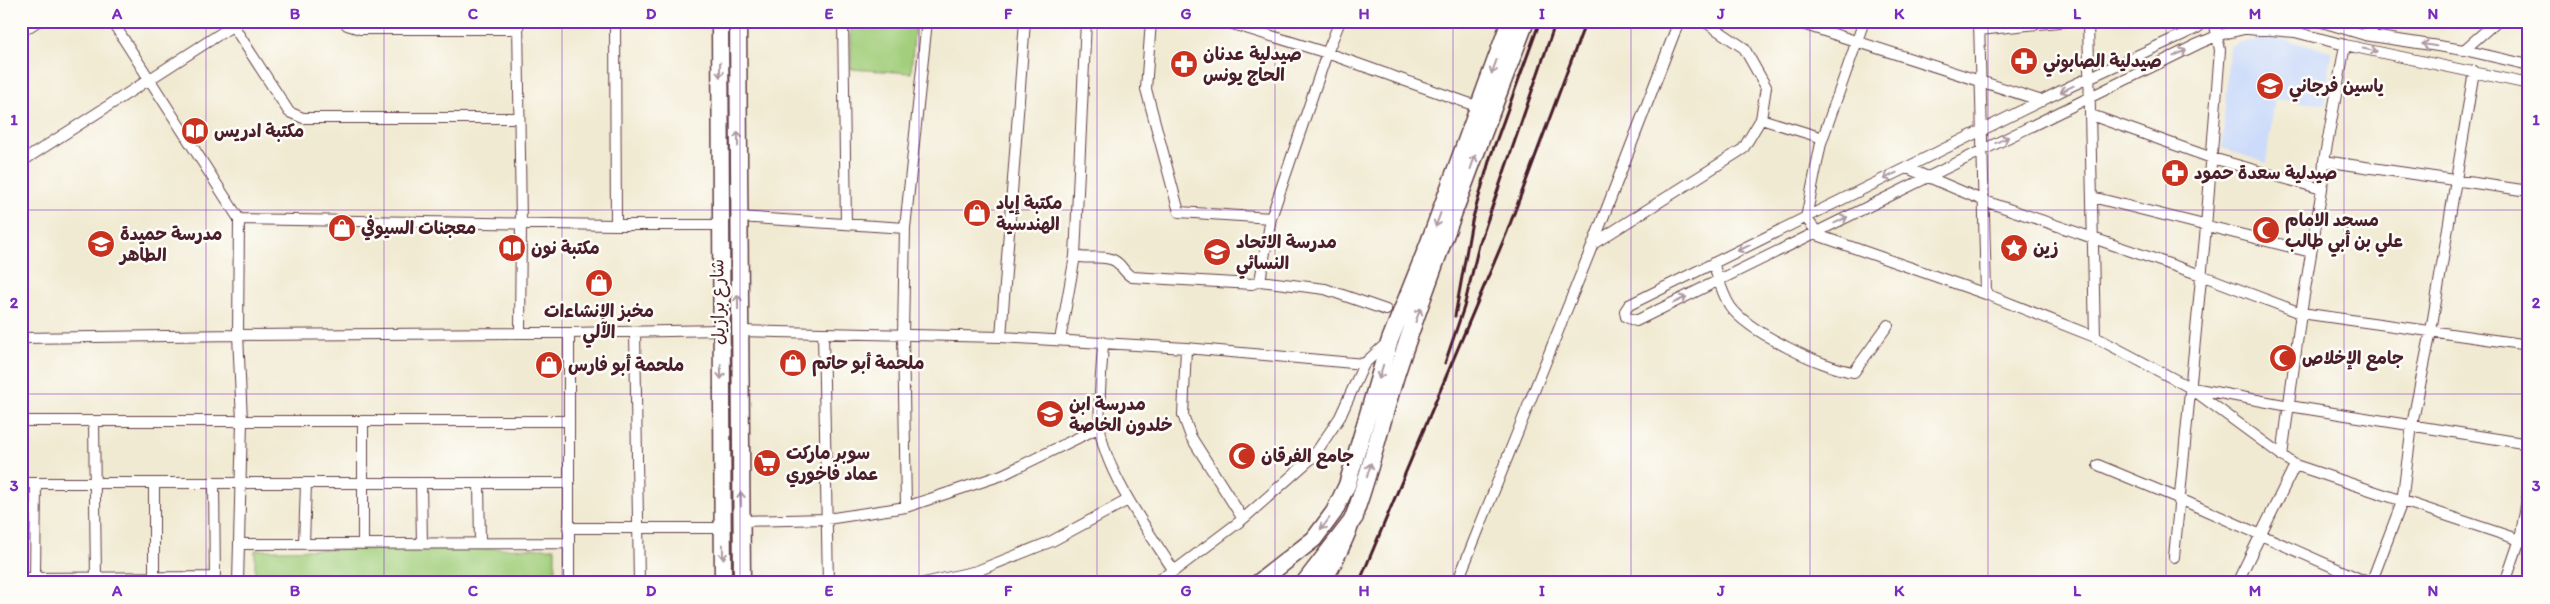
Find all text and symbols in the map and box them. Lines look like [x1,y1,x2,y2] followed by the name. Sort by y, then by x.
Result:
[111,4,123,23] text: A
[290,4,301,23] text: B
[468,4,479,23] text: C
[646,4,657,23] text: D
[825,4,834,23] text: E
[1004,4,1013,23] text: F
[1180,4,1192,23] text: G
[1358,4,1370,23] text: H
[1539,4,1545,23] text: I
[1716,4,1725,23] text: J
[1894,4,1905,23] text: K
[2073,4,2082,23] text: L
[2249,4,2261,23] text: M
[2428,4,2438,23] text: N
[2422,39,2438,49] one-way arrow
[1203,43,1302,86] place label: صيدلية عدنان الحاج يونس
[2009,46,2039,76] pharmacy icon: صيدلية الصابوني
[2361,46,2377,56] one-way arrow
[2172,48,2187,58] one-way arrow
[1169,49,1199,79] pharmacy icon: صيدلية عدنان الحاج يونس
[2043,50,2162,77] place label: صيدلية الصابوني
[1488,59,1498,75] one-way arrow
[715,62,725,78] one-way arrow
[2255,71,2285,101] school or university icon: ياسين فرجاني
[2289,75,2384,102] place label: ياسين فرجاني
[2060,84,2075,94] one-way arrow
[10,110,18,129] text: 1
[2532,110,2540,129] text: 1
[180,116,210,146] library icon: مكتبة ادريس
[214,120,304,142] place label: مكتبة ادريس
[733,131,743,148] one-way arrow
[1994,135,2009,144] one-way arrow
[1469,155,1478,171] one-way arrow
[2160,158,2190,188] pharmacy icon: صيدلية سعدة حمود
[2194,162,2337,184] place label: صيدلية سعدة حمود
[1883,172,1898,181] one-way arrow
[996,192,1063,235] place label: مكتبة إياد الهندسية
[962,198,992,228] shop icon: مكتبة إياد الهندسية
[2285,209,2403,257] place label: مسجد الامام علي بن أبي طالب
[1433,212,1442,227] one-way arrow
[327,213,357,243] shop icon: معجنات السيوفي
[361,215,476,241] place label: معجنات السيوفي
[1833,215,1848,224] one-way arrow
[2251,215,2281,245] mosque icon: مسجد الامام علي بن أبي طالب
[118,223,222,266] place label: مدرسة حميدة الطاهر
[86,229,116,259] school or university icon: مدرسة حميدة الطاهر
[1236,231,1337,279] place label: مدرسة الاتحاد النسائي
[497,233,527,263] library icon: مكتبة نون
[1999,233,2029,263] place icon: زين
[531,237,600,259] place label: مكتبة نون
[1202,237,1232,267] school or university icon: مدرسة الاتحاد النسائي
[2033,237,2059,259] place label: زين
[1737,243,1752,253] one-way arrow
[706,259,731,345] street label: شارع برازيل
[584,268,614,298] shop icon: مخبز الإنشاءات الآلي
[10,293,19,312] text: 2
[2532,293,2541,312] text: 2
[733,294,743,310] one-way arrow
[1672,294,1687,304] one-way arrow
[544,300,654,348] place label: مخبز الإنشاءات الآلي
[1414,308,1423,323] one-way arrow
[2268,343,2298,373] mosque icon: جامع الإخلاص
[2302,347,2404,371] place label: جامع الإخلاص
[778,348,808,378] shop icon: ملحمة أبو حاتم
[534,350,564,380] shop icon: ملحمة أبو فارس
[812,352,924,377] place label: ملحمة أبو حاتم
[568,354,684,376] place label: ملحمة أبو فارس
[1375,363,1385,379] one-way arrow
[716,364,726,380] one-way arrow
[1069,393,1173,436] place label: مدرسة ابن خلدون الخاصة
[1035,399,1065,429] school or university icon: مدرسة ابن خلدون الخاصة
[1227,441,1257,471] mosque icon: جامع الفرقان
[786,442,879,488] place label: سوبر ماركت عماد فاخوري
[1261,445,1354,469] place label: جامع الفرقان
[752,448,782,478] supermarket icon: سوبر ماركت عماد فاخوري
[1364,462,1374,478] one-way arrow
[10,476,19,495] text: 3
[2532,476,2541,495] text: 3
[736,491,745,507] one-way arrow
[1320,517,1331,530] one-way arrow
[718,544,728,560] one-way arrow
[111,581,123,600] text: A
[290,581,301,600] text: B
[468,581,479,600] text: C
[646,581,657,600] text: D
[825,581,834,600] text: E
[1004,581,1013,600] text: F
[1180,581,1192,600] text: G
[1358,581,1370,600] text: H
[1539,581,1545,600] text: I
[1716,581,1725,600] text: J
[1894,581,1905,600] text: K
[2073,581,2082,600] text: L
[2249,581,2261,600] text: M
[2428,581,2438,600] text: N

